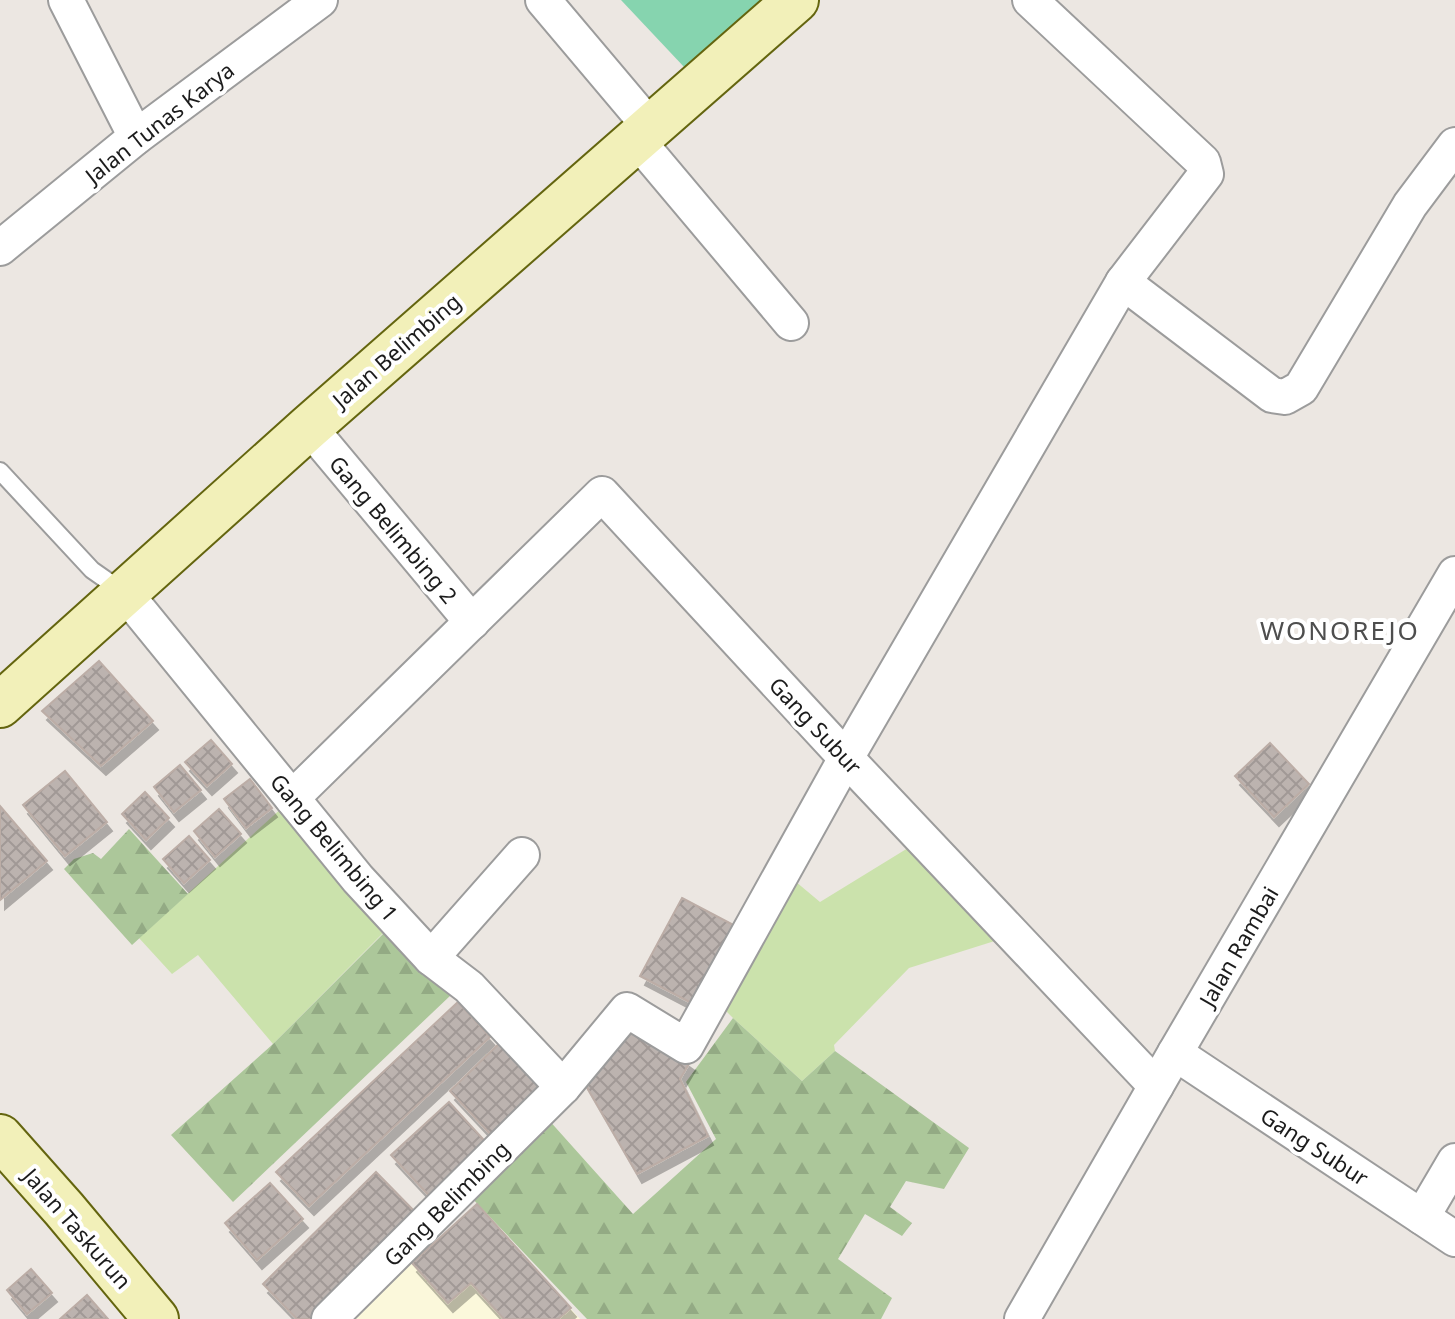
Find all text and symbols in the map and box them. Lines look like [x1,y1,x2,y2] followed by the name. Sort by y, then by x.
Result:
[77,54,240,191] street label: Jalan Tunas Karya
[324,286,466,415] street label: Jalan Belimbing
[323,449,465,609] street label: Gang Belimbing 2
[1260,612,1420,648] district label: WONOREJO
[763,670,869,780] street label: Gang Subur
[264,767,406,927] street label: Gang Belimbing 1
[1191,881,1284,1013] street label: Jalan Rambai
[1255,1100,1375,1192] street label: Gang Subur
[377,1134,515,1272] street label: Gang Belimbing
[16,1160,139,1295] street label: Jalan Taskurun

